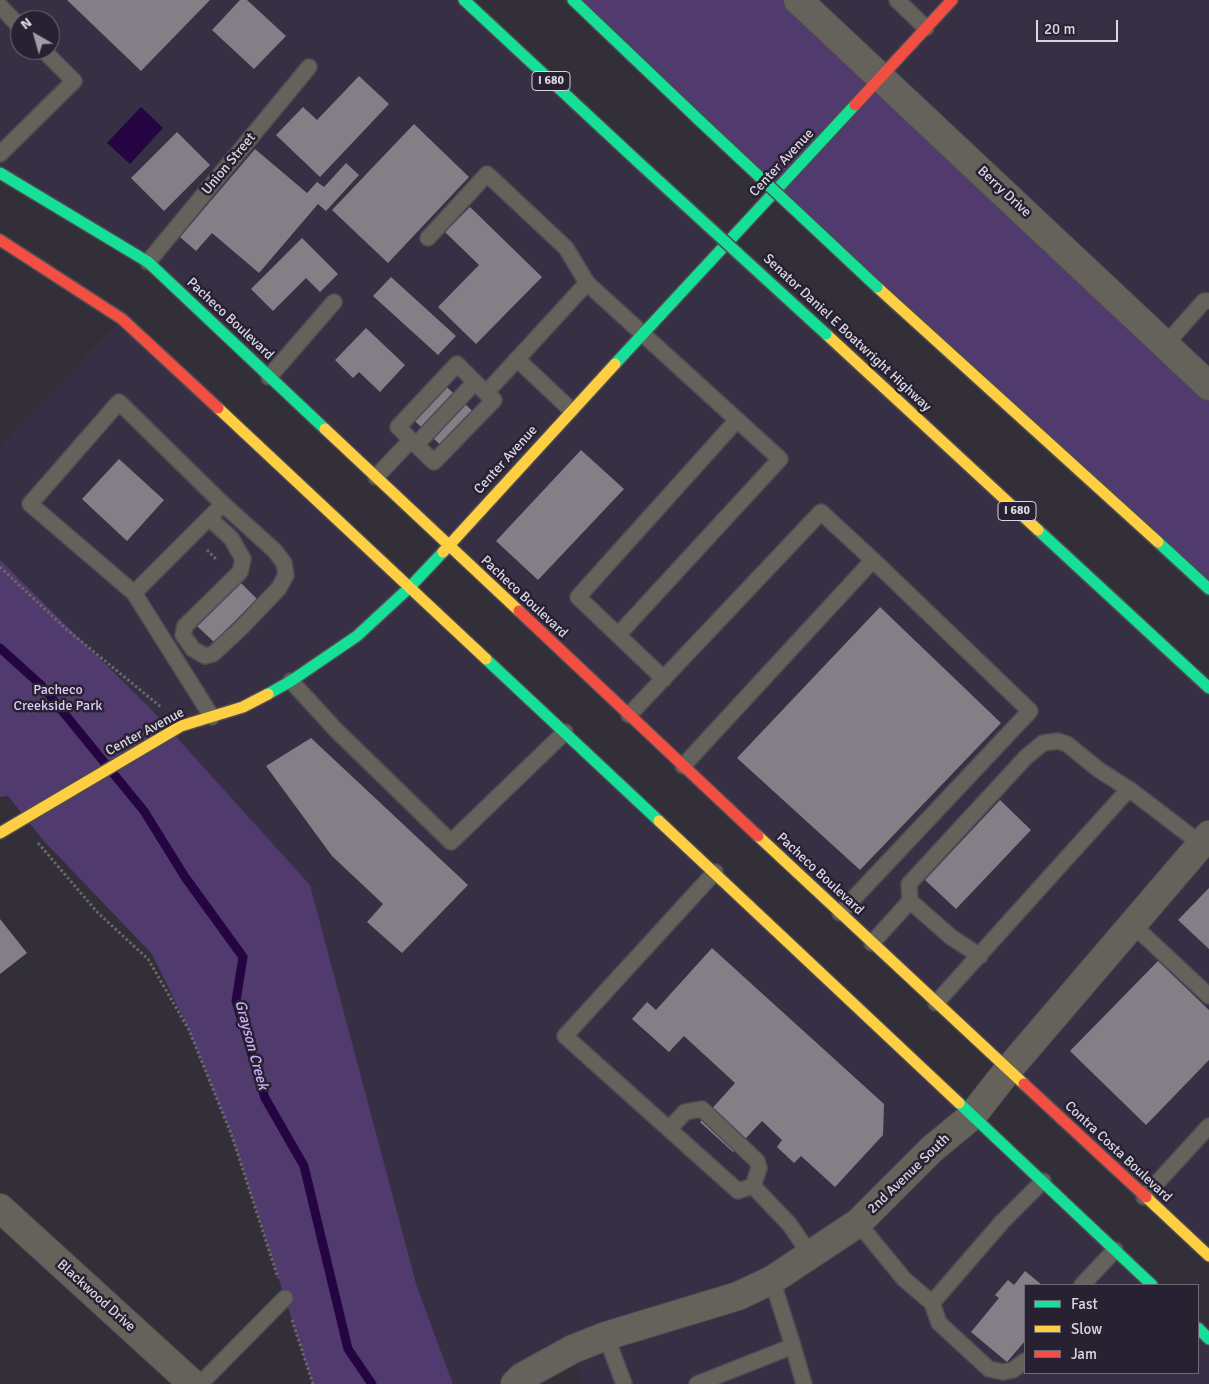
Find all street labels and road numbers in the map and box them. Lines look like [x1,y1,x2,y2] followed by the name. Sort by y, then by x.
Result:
[532,72,570,90] road number: I 680
[746,126,818,200] street label: Center Avenue
[198,130,260,198] street label: Union Street
[974,163,1034,221] street label: Berry Drive
[759,251,935,415] street label: Senator Daniel E Boatwright Highway
[183,274,277,364] street label: Pacheco Boulevard
[471,422,541,498] street label: Center Avenue
[998,502,1036,520] road number: I 680
[477,552,571,642] street label: Pacheco Boulevard
[103,704,187,760] street label: Center Avenue
[773,829,867,919] street label: Pacheco Boulevard
[1061,1098,1175,1206] street label: Contra Costa Boulevard
[864,1131,954,1217] street label: 2nd Avenue South
[53,1256,139,1336] street label: Blackwood Drive

